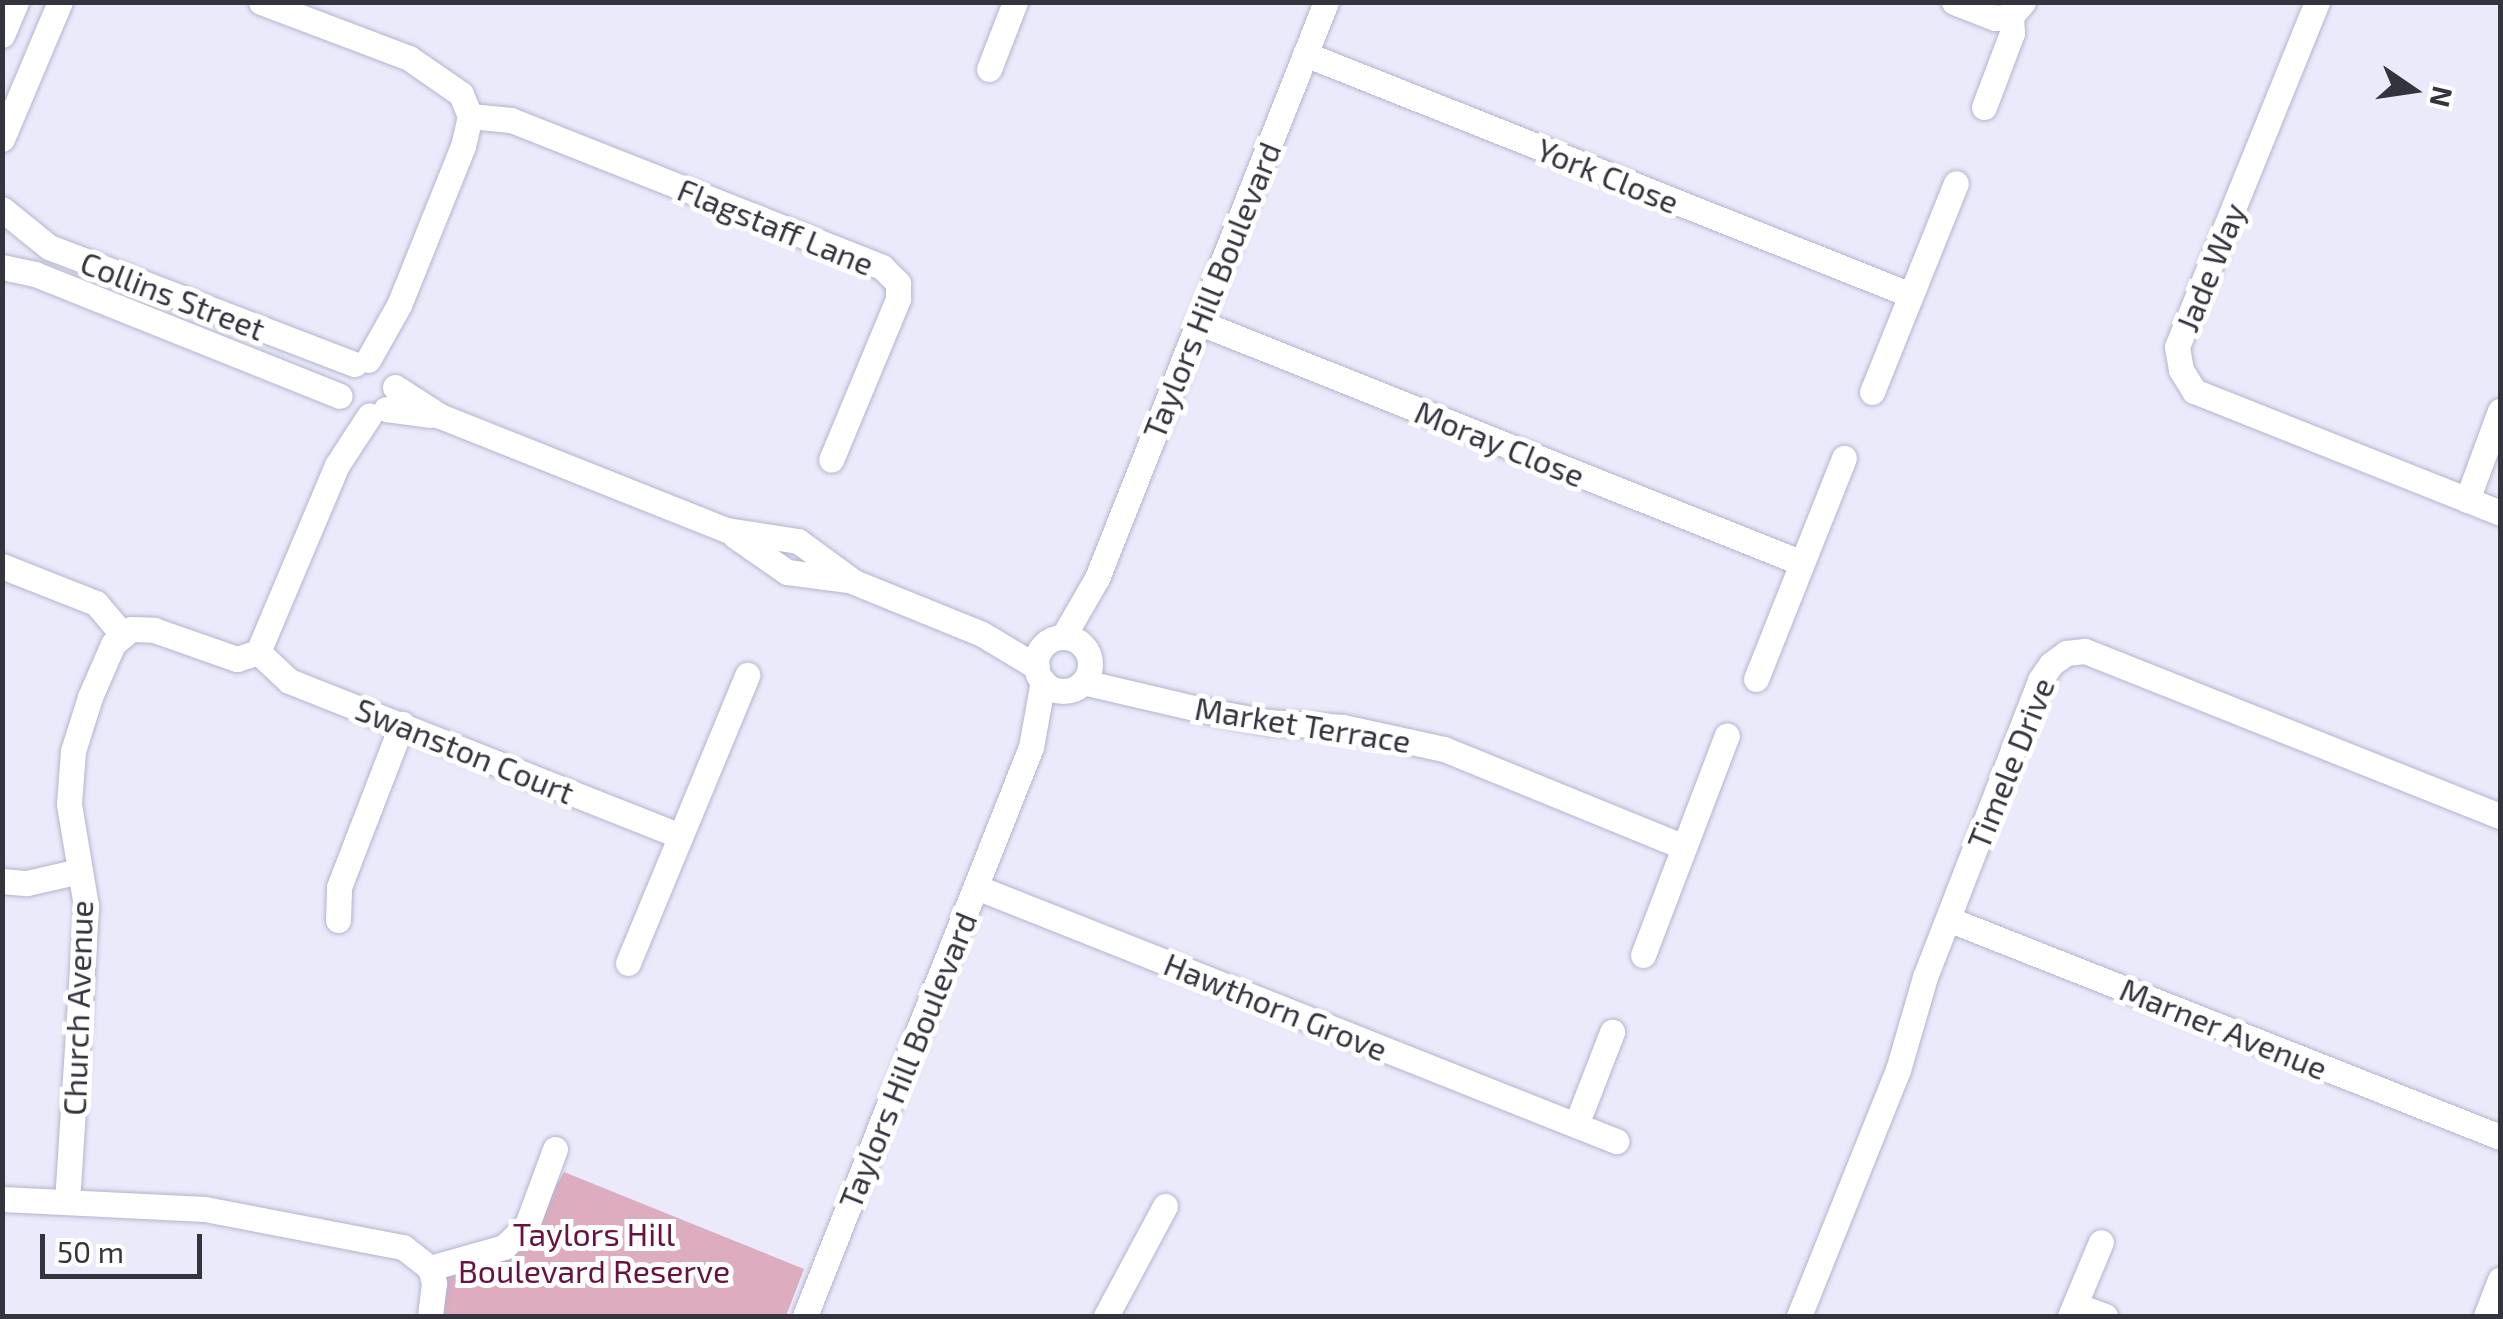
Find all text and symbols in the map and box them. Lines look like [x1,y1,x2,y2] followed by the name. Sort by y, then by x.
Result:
[2363,40,2463,140] north arrow
[2423,83,2461,110] text: N
[1531,129,1685,221] street label: York Close
[1134,136,1288,444] street label: Taylors Hill Boulevard
[672,169,880,283] street label: Flagstaff Lane
[2167,197,2253,337] street label: Jade Way
[75,242,271,348] street label: Collins Street
[1409,391,1591,495] street label: Moray Close
[1958,672,2062,854] street label: Timele Drive
[1192,688,1414,760] street label: Market Terrace
[350,689,580,811] street label: Swanston Court
[54,899,100,1117] street label: Church Avenue
[830,906,984,1214] street label: Taylors Hill Boulevard
[1159,944,1393,1068] street label: Hawthorn Grove
[2114,969,2334,1087] street label: Marner Avenue
[45,1214,208,1276] scale bar
[458,1215,730,1290] park label: Taylors Hill Boulevard Reserve
[57,1233,124,1269] text: 50 m

